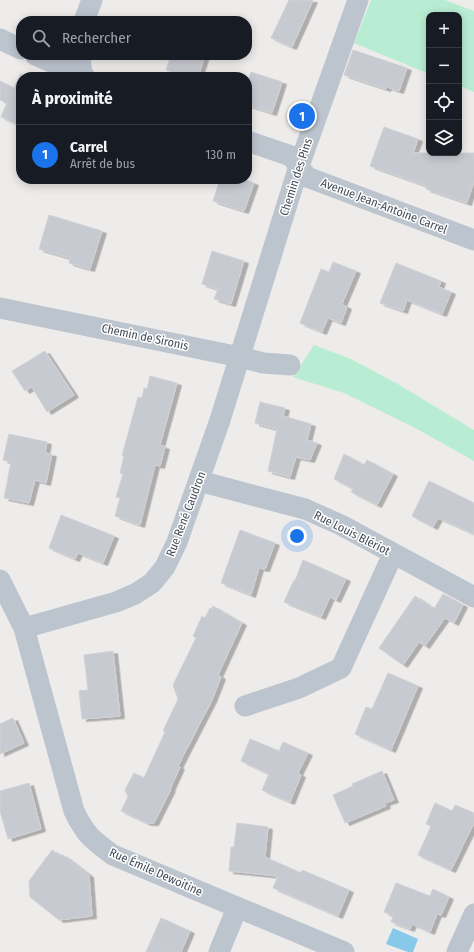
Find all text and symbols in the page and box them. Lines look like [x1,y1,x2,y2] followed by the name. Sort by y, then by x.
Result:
[426,12,462,156] map controls
[426,12,462,48] button: +
[16,16,252,60] search box
[30,27,52,49] icon: search
[62,29,131,47] text: Rechercher
[426,48,462,84] button: −
[426,84,462,120] button: locate
[32,88,113,109] text: À proximité
[289,101,315,131] pin: 1
[426,120,462,156] button: layers
[277,136,315,218] street label: Chemin des Pins
[70,138,107,156] text: Carrel
[42,147,48,162] text: 1
[205,147,236,162] text: 130 m
[70,156,135,171] text: Arrêt de bus
[319,175,449,237] street label: Avenue Jean-Antoine Carrel
[100,321,190,353] street label: Chemin de Sironis
[163,469,209,559] street label: Rue René Caudron
[312,508,392,558] street label: Rue Louis Blériot
[287,526,307,546] your location
[107,844,205,899] street label: Rue Émile Dewoitine

